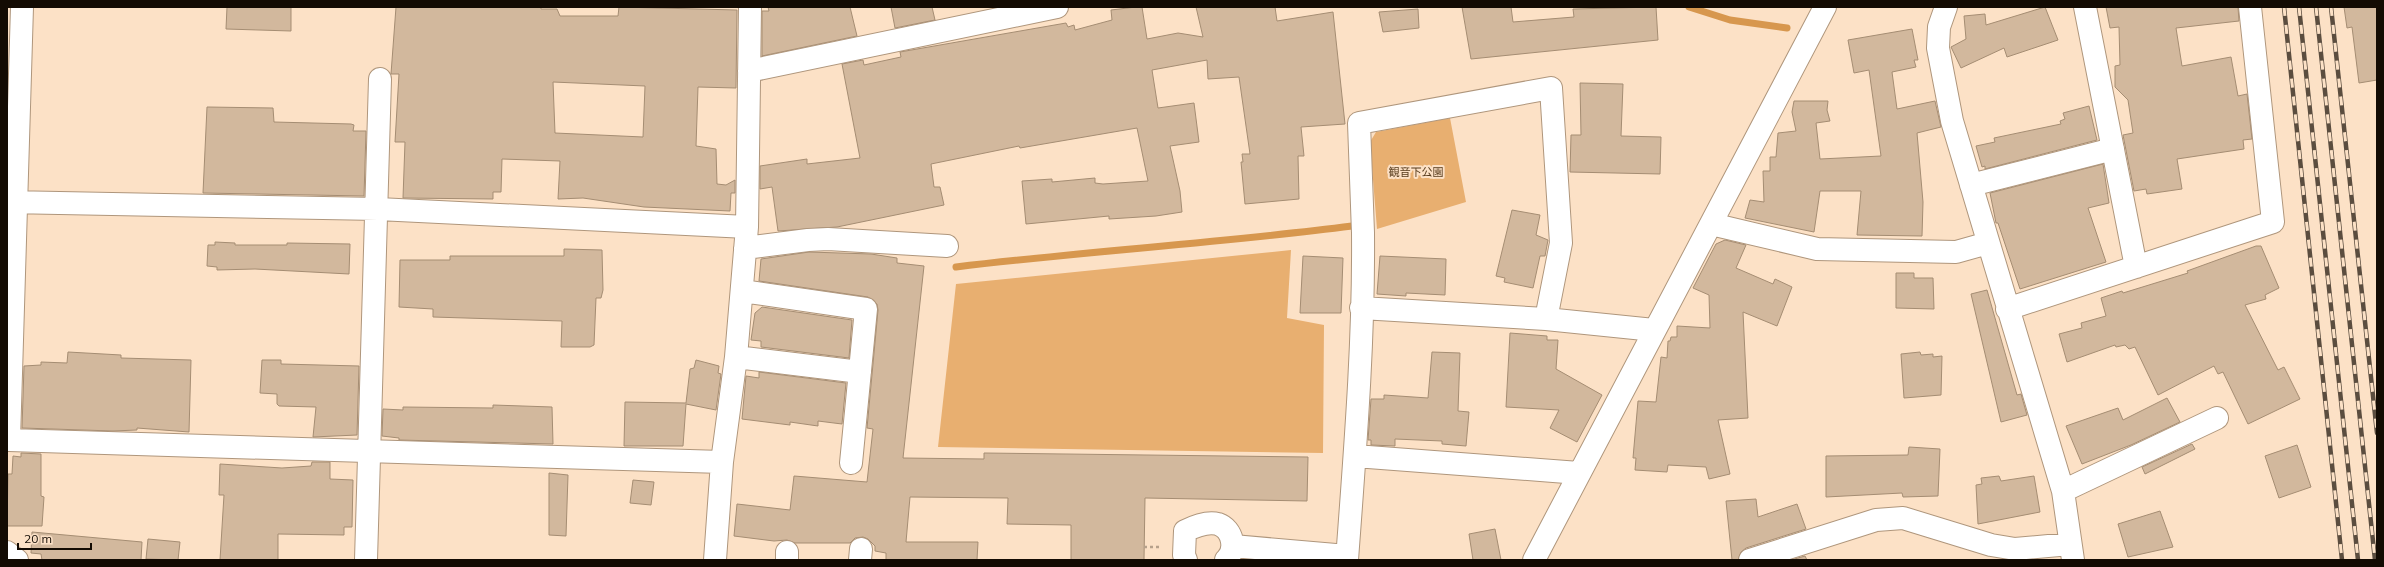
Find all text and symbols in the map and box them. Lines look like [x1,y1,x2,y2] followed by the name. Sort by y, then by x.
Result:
[1389,165,1444,179] park label: 観音下公園
[18,525,91,551] scale bar
[24,531,52,546] text: 20 m

